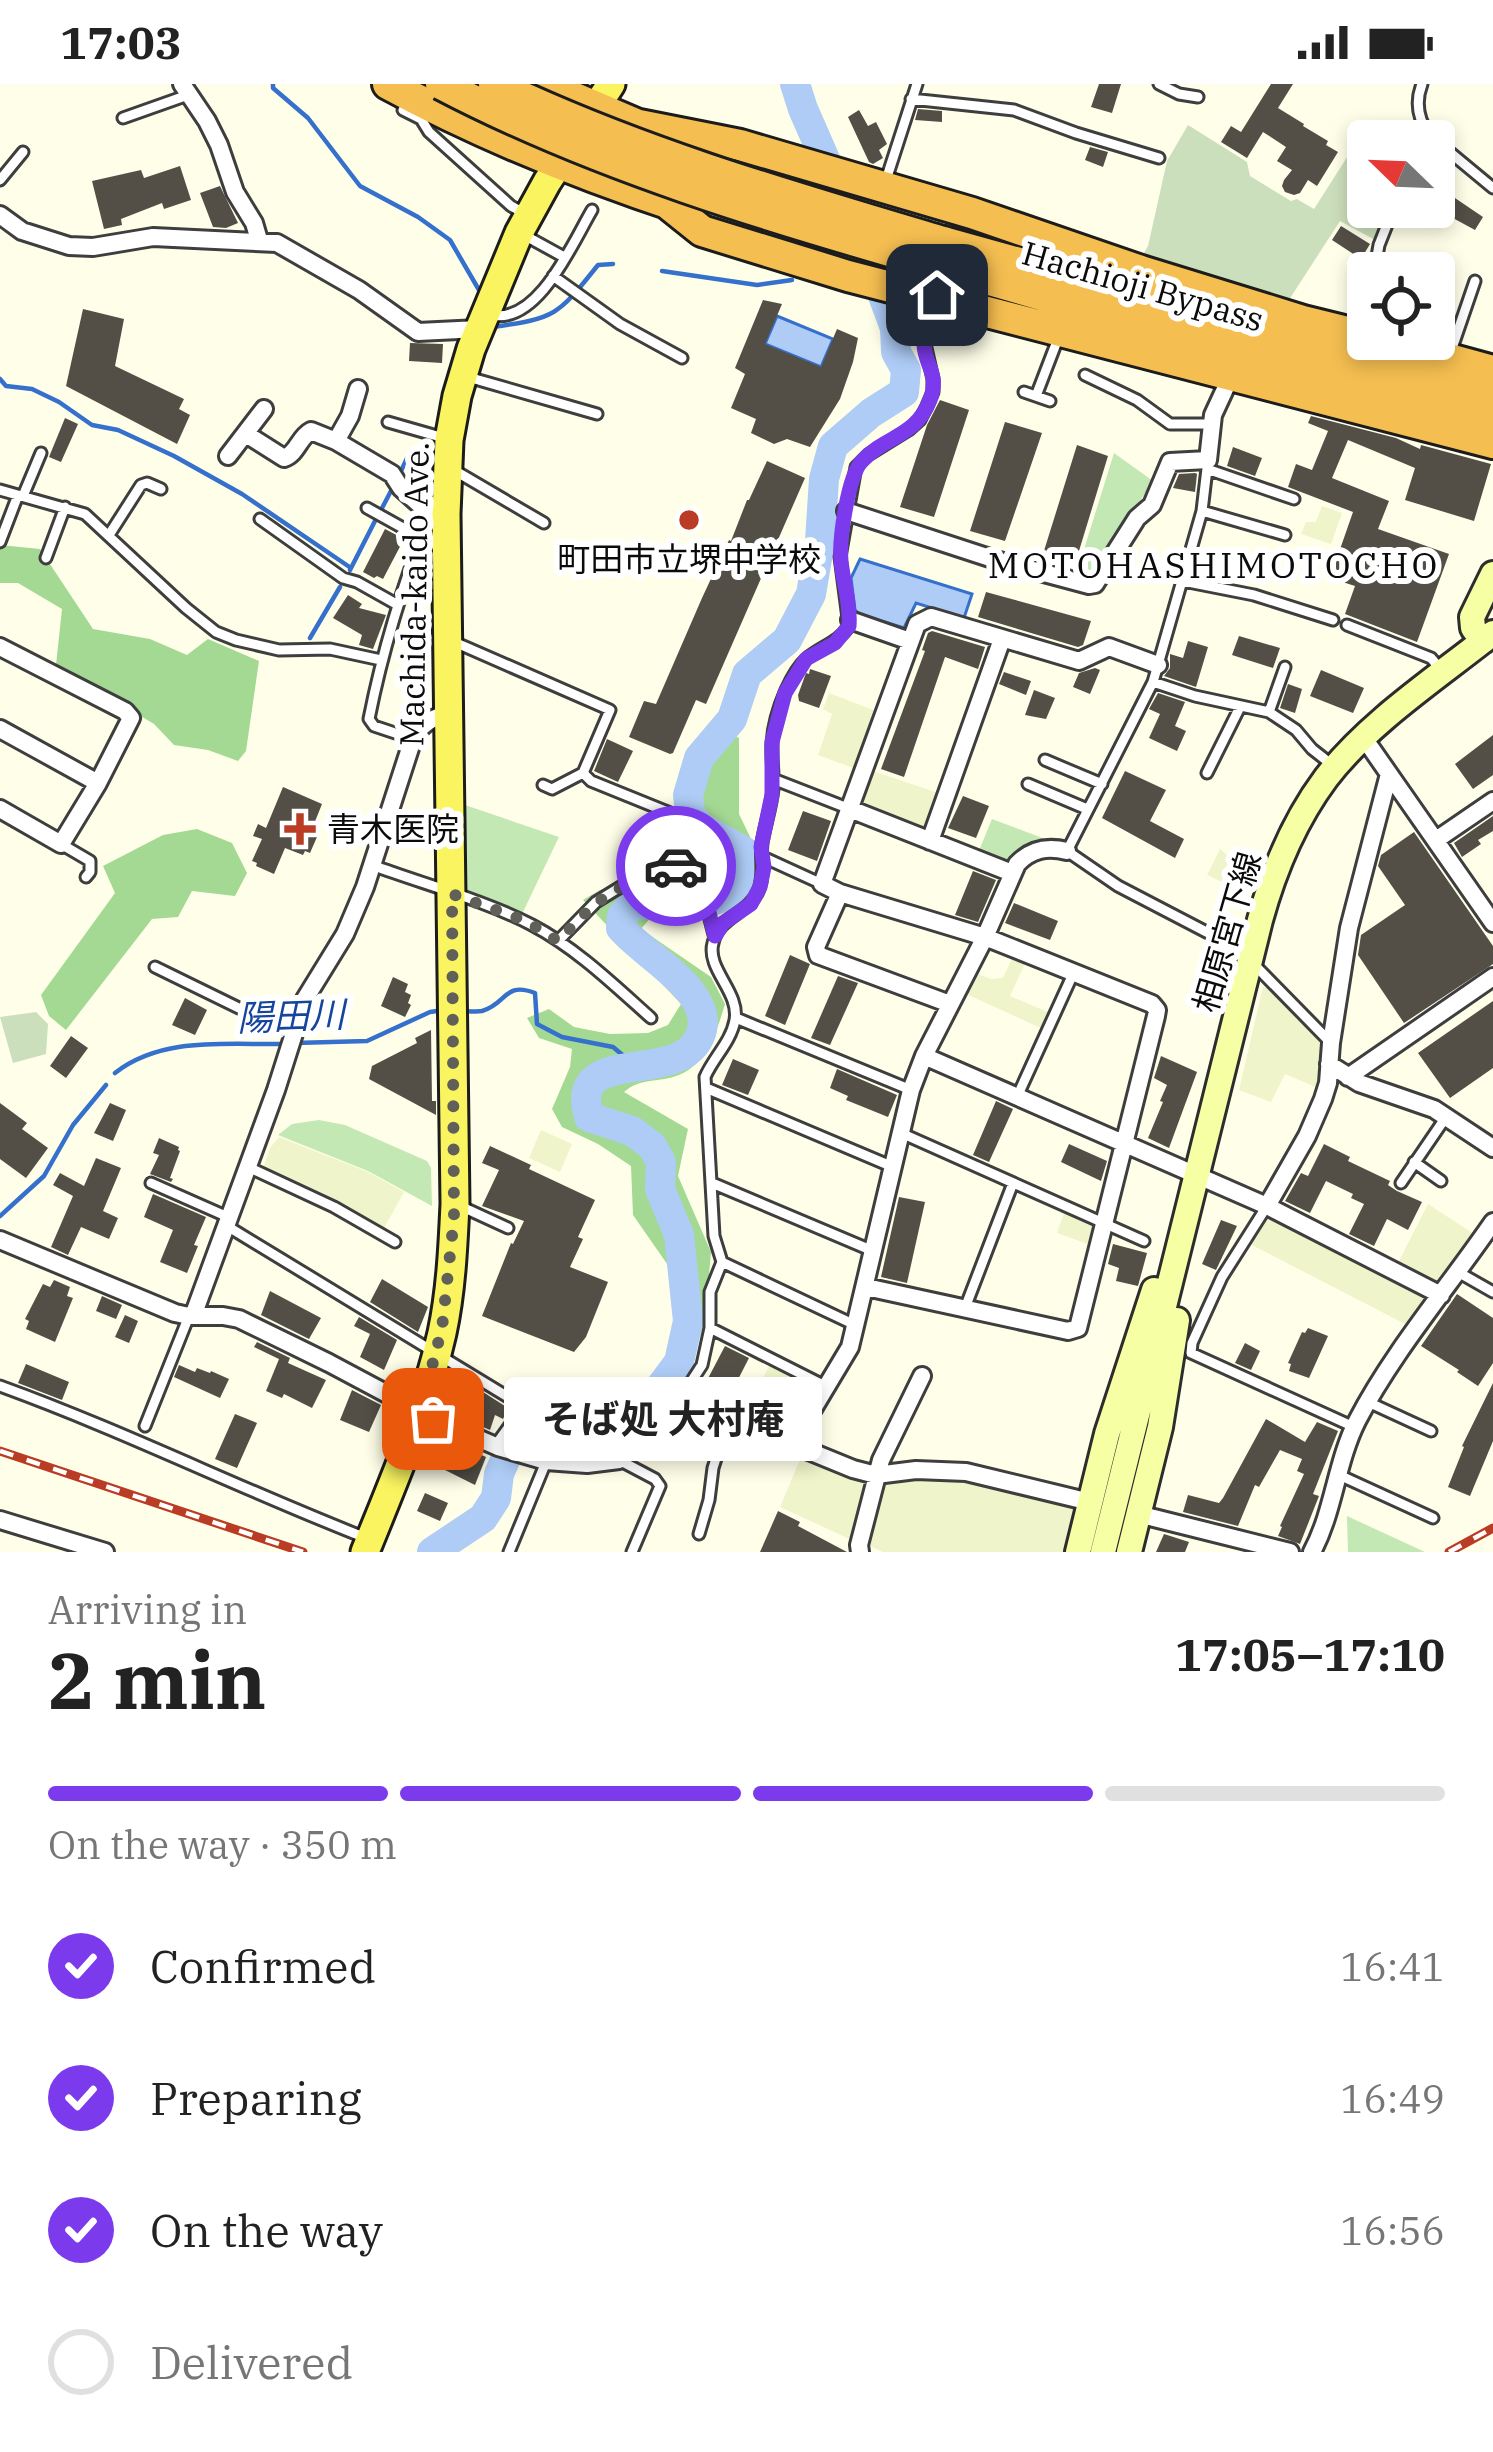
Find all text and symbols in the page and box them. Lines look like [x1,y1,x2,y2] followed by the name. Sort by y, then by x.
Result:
[60,13,182,71] text: 17:03
[1347,120,1455,228] north arrow
[1347,120,1455,360] map controls
[1018,231,1269,340] street label: Hachioji Bypass
[886,244,988,346] pin
[1347,252,1455,360] button: locate
[904,262,970,328] icon: home
[389,441,438,747] street label: Machida-kaido Ave.
[676,507,702,533] marker: 町田市立堺中学校
[557,537,821,580] place label: 町田市立堺中学校
[988,541,1440,588] district label: MOTOHASHIMOTOCHO
[616,806,736,926] courier
[327,807,459,850] place label: 青木医院
[284,813,316,845] marker: 青木医院
[643,833,709,899] icon: car
[1183,847,1270,1017] street label: 相原宮下線
[236,990,350,1041] water label: 陽田川
[382,1368,484,1470] pin
[505,1377,823,1461] callout: そば処 大村庵
[400,1386,466,1452] icon: bag
[541,1393,785,1444] text: そば処 大村庵
[48,1584,247,1635] text: Arriving in
[1175,1625,1445,1683] text: 17:05–17:10
[48,1629,266,1730] text: 2 min
[48,1819,397,1870] text: On the way · 350 m
[48,1933,114,1999] icon: check
[150,1937,376,1995] text: Confirmed
[1340,1941,1445,1992] text: 16:41
[48,2065,114,2131] icon: check
[150,2069,362,2127] text: Preparing
[1340,2073,1445,2124] text: 16:49
[48,2197,114,2263] icon: check
[150,2201,383,2259] text: On the way
[1340,2205,1445,2256] text: 16:56
[150,2333,353,2391] text: Delivered

